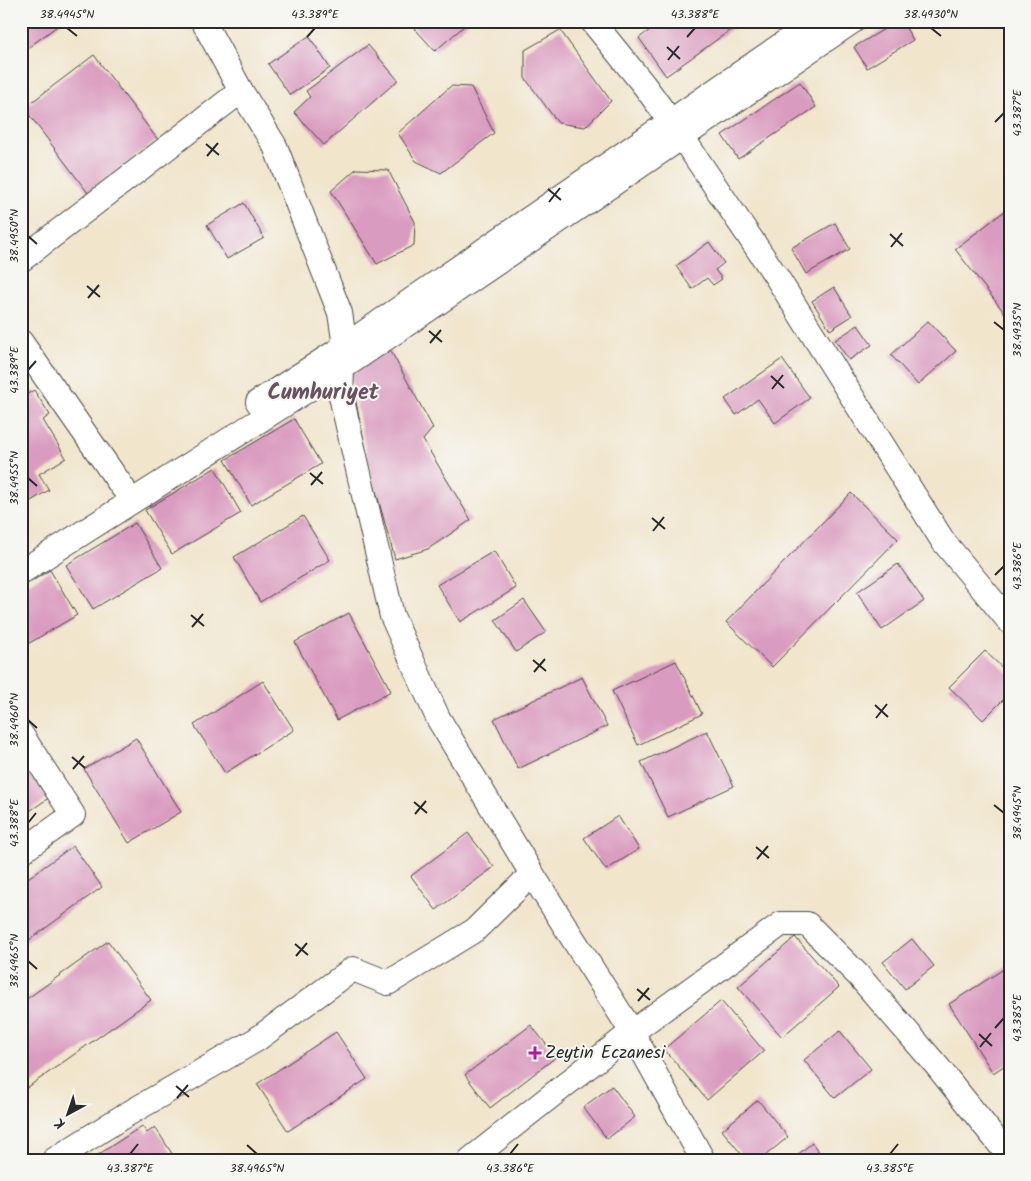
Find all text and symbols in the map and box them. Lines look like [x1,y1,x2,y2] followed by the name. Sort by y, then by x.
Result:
[40,5,94,24] text: 38.4945°N
[291,5,340,24] text: 43.389°E
[671,5,720,24] text: 43.388°E
[904,5,958,24] text: 38.4930°N
[1008,89,1027,137] text: 43.387°E
[5,209,24,263] text: 38.4950°N
[1008,303,1027,357] text: 38.4935°N
[5,345,24,394] text: 43.389°E
[267,376,380,411] district label: Cumhuriyet
[5,451,24,505] text: 38.4955°N
[1008,541,1027,590] text: 43.386°E
[5,693,24,747] text: 38.4960°N
[1008,786,1027,840] text: 38.4945°N
[5,798,24,847] text: 43.388°E
[5,934,24,988] text: 38.4965°N
[1008,993,1027,1042] text: 43.385°E
[545,1039,666,1068] place label: Zeytin Eczanesi
[529,1047,541,1059] marker: Zeytin Eczanesi
[42,1088,92,1138] north arrow
[50,1112,71,1134] text: K
[106,1159,154,1178] text: 43.387°E
[230,1159,284,1178] text: 38.4965°N
[486,1159,535,1178] text: 43.386°E
[866,1159,915,1178] text: 43.385°E

